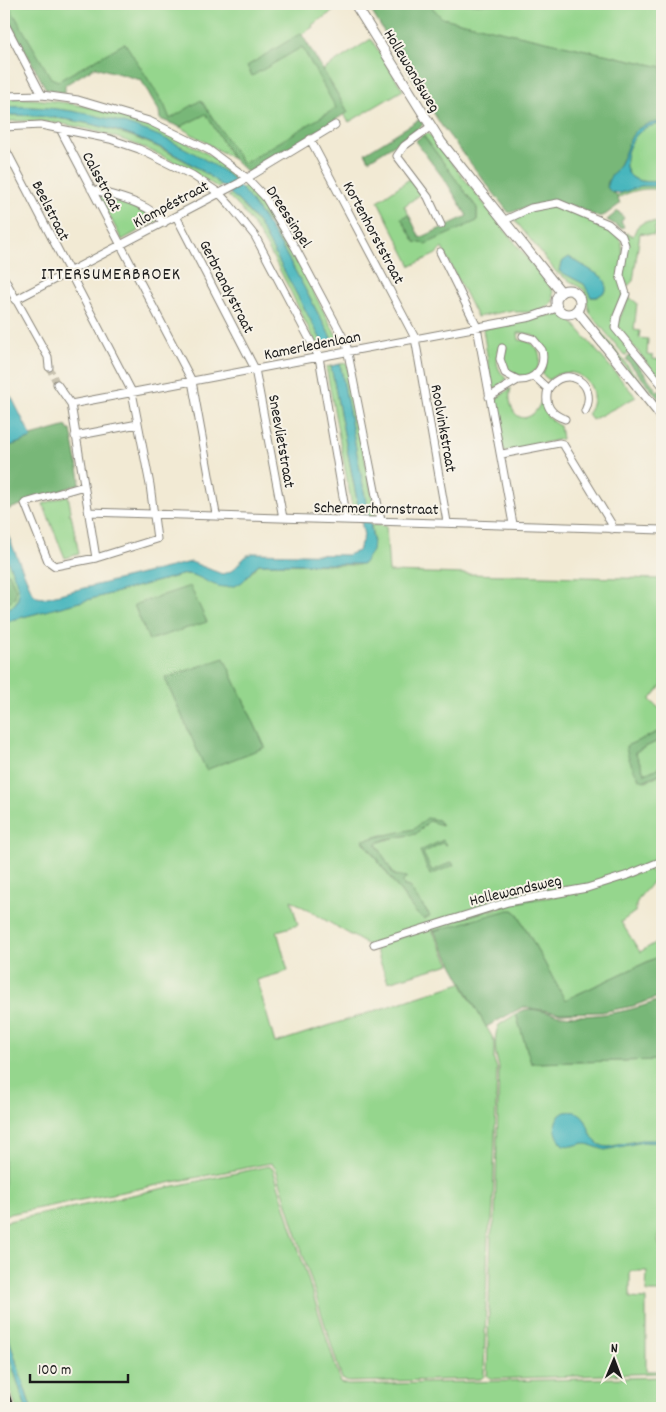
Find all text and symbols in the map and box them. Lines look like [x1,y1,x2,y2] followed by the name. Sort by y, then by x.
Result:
[377,25,445,117] street label: Hollewandsweg
[75,148,126,217] street label: Calsstraat
[129,176,213,235] street label: Klompéstraat
[25,177,75,245] street label: Beelstraat
[336,178,410,289] street label: Kortenhorststraat
[259,182,317,253] street label: Dreessingel
[192,236,259,338] street label: Gerbrandystraat
[41,263,181,288] district label: ITTERSUMERBROEK
[262,326,363,367] street label: Kamerledenlaan
[423,383,462,474] street label: Roolvinkstraat
[261,393,300,490] street label: Sneevlietstraat
[313,497,439,522] street label: Schermerhornstraat
[467,870,564,913] street label: Hollewandsweg
[588,1334,638,1384] north arrow
[611,1339,618,1359] text: N
[30,1352,128,1384] scale bar
[38,1360,71,1382] text: 100 m

